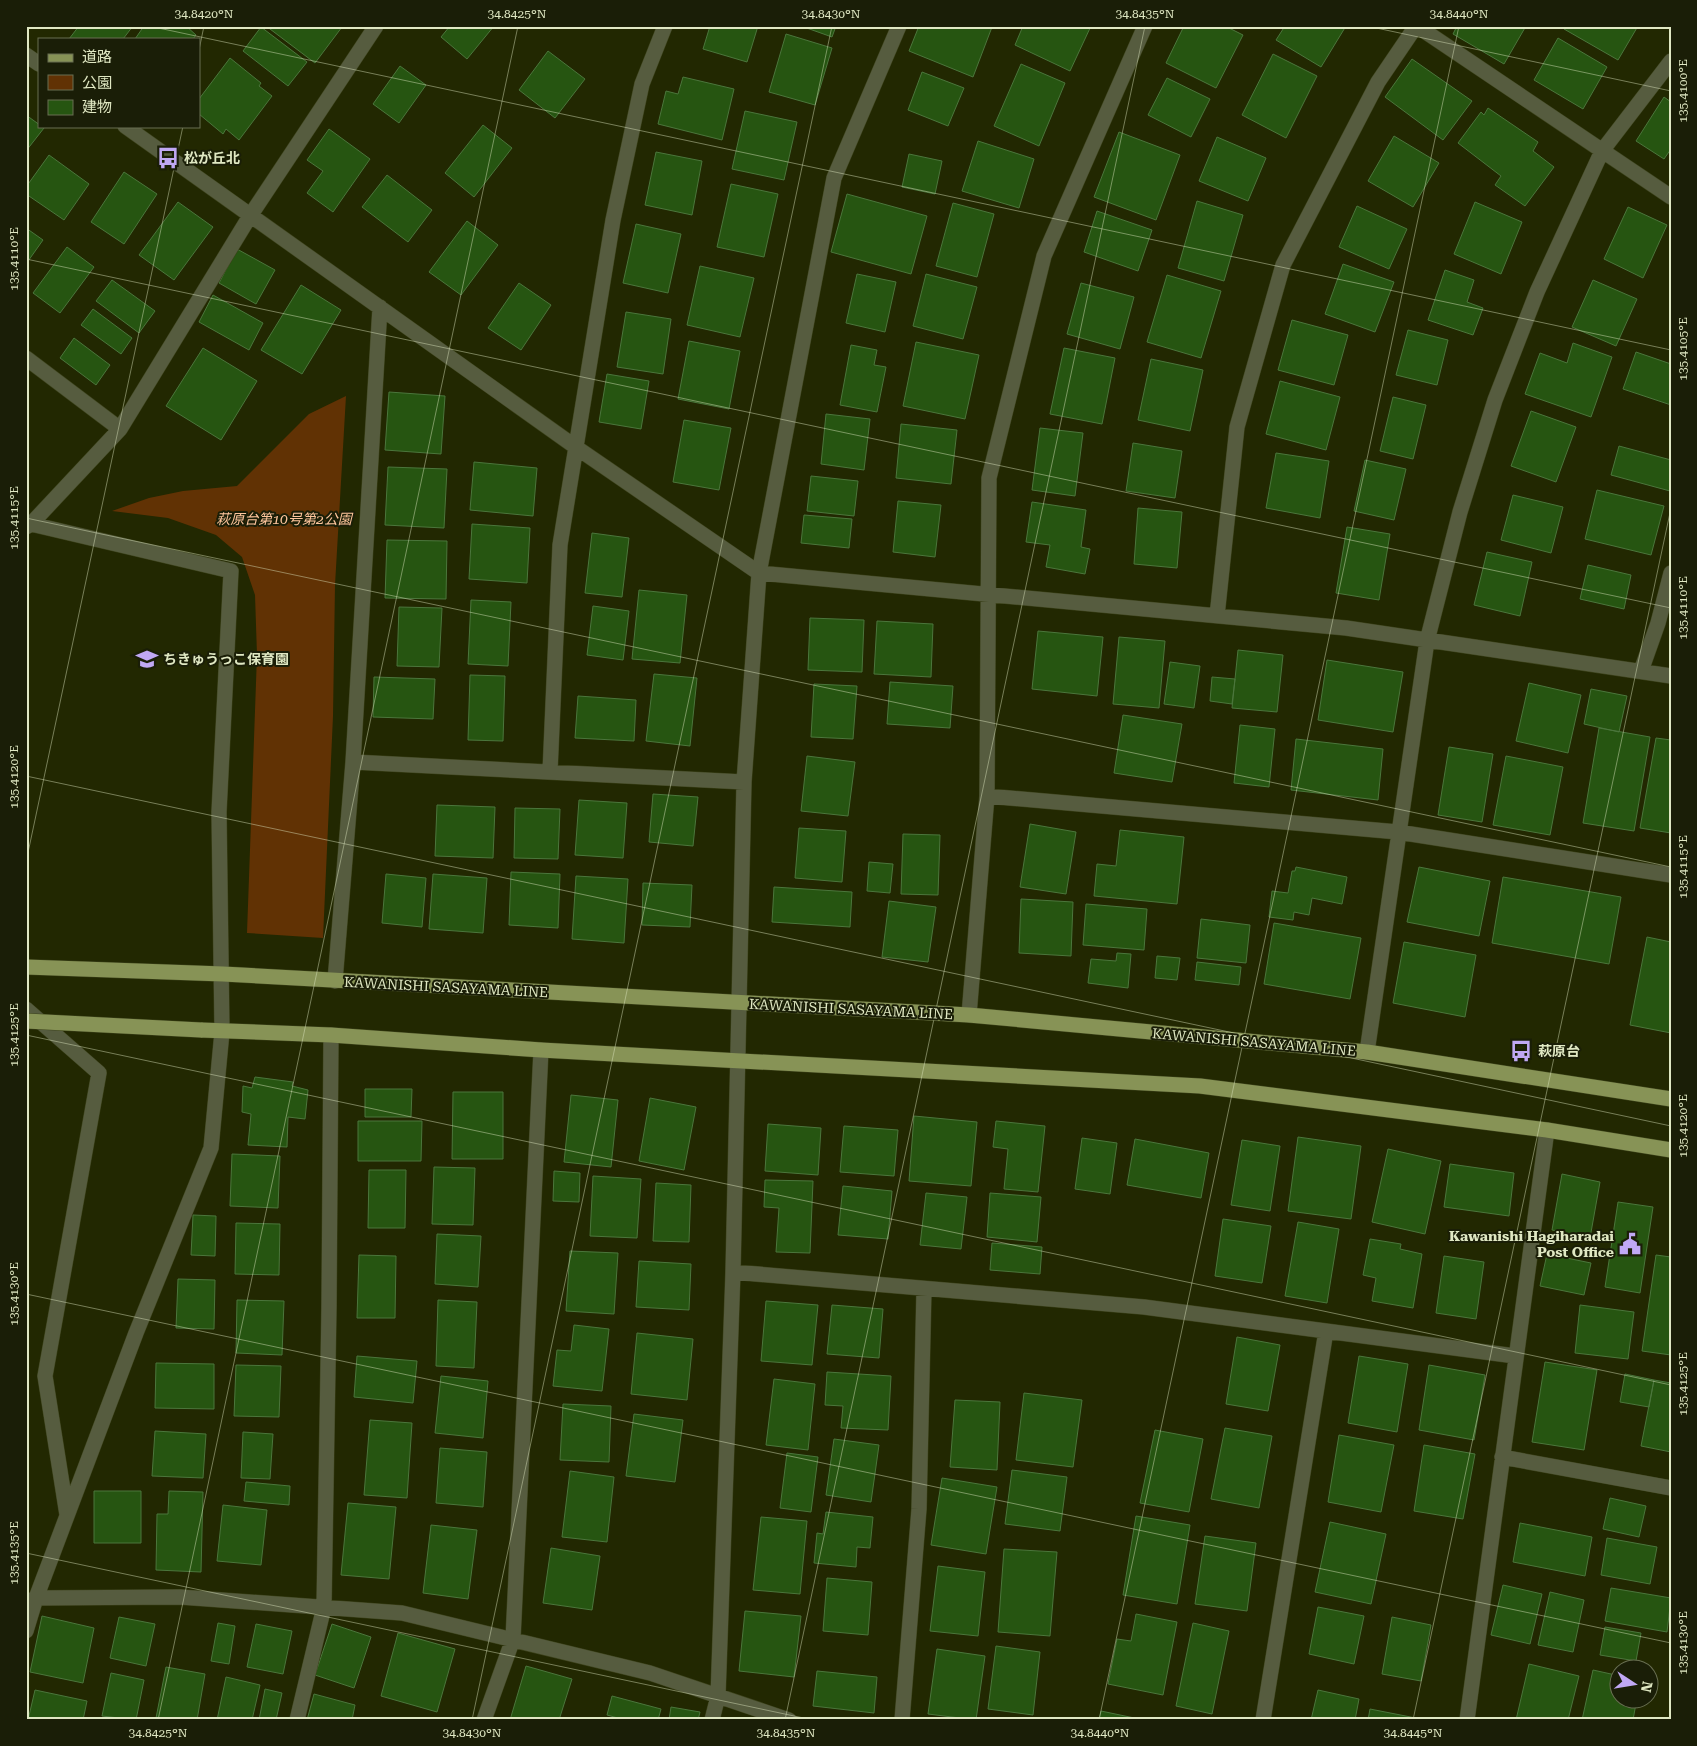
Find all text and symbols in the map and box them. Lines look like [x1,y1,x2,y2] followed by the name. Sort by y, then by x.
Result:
[175,7,234,21] text: 34.8420°N
[488,7,547,21] text: 34.8425°N
[802,7,861,21] text: 34.8430°N
[1116,7,1175,21] text: 34.8435°N
[1430,7,1489,21] text: 34.8440°N
[38,38,200,128] legend
[82,48,112,66] text: 道路
[1676,59,1690,123] text: 135.4100°E
[82,74,112,92] text: 公園
[82,98,112,116] text: 建物
[155,145,181,171] bus stop icon: 松が丘北
[184,150,240,166] place label: 松が丘北
[7,227,21,291] text: 135.4110°E
[1676,317,1690,381] text: 135.4105°E
[7,486,21,550] text: 135.4115°E
[216,511,354,527] park label: 萩原台第10号第2公園
[1676,576,1690,640] text: 135.4110°E
[134,646,160,672] school or university icon: ちきゅうっこ保育園
[163,651,289,667] place label: ちきゅうっこ保育園
[7,745,21,809] text: 135.4120°E
[1676,835,1690,899] text: 135.4115°E
[343,974,549,1000] street label: KAWANISHI SASAYAMA LINE
[748,996,954,1022] street label: KAWANISHI SASAYAMA LINE
[7,1003,21,1067] text: 135.4125°E
[1151,1025,1357,1059] street label: KAWANISHI SASAYAMA LINE
[1508,1038,1534,1064] bus stop icon: 萩原台
[1538,1043,1580,1059] place label: 萩原台
[1676,1094,1690,1158] text: 135.4120°E
[1449,1228,1614,1260] place label: Kawanishi Hagiharadai Post Office
[1617,1231,1643,1257] public building icon: Kawanishi Hagiharadai Post Office
[7,1262,21,1326] text: 135.4130°E
[1676,1352,1690,1416] text: 135.4125°E
[7,1521,21,1585] text: 135.4135°E
[1676,1611,1690,1675] text: 135.4130°E
[1610,1658,1660,1708] north arrow
[1638,1680,1656,1694] text: N
[129,1726,188,1740] text: 34.8425°N
[443,1726,502,1740] text: 34.8430°N
[757,1726,816,1740] text: 34.8435°N
[1071,1726,1130,1740] text: 34.8440°N
[1384,1726,1443,1740] text: 34.8445°N

